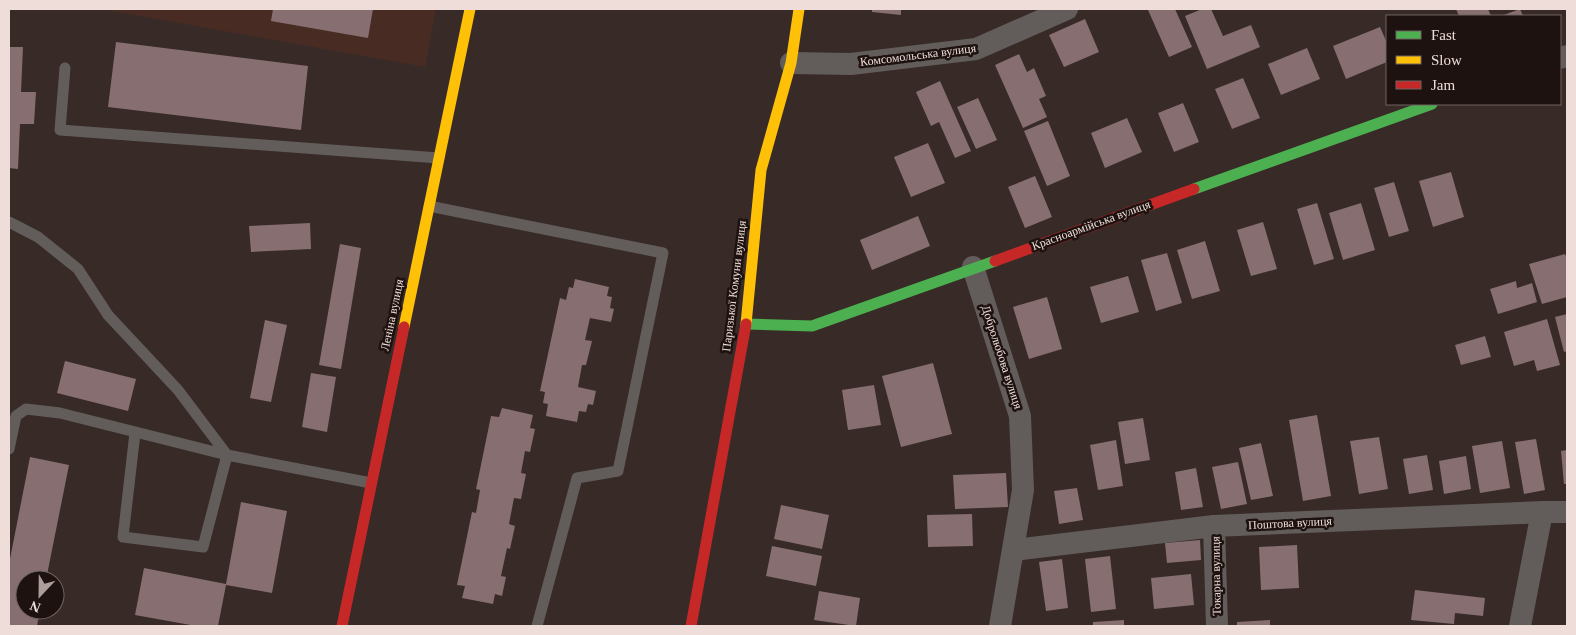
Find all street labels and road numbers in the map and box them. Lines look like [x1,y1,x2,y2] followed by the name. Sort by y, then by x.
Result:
[859,41,977,69] street label: Комсомольська вулиця
[1030,197,1153,253] street label: Красноармійська вулиця
[719,219,749,352] street label: Паризької Комуни вулиця
[378,277,407,352] street label: Леніна вулиця
[979,303,1026,411] street label: Добролюбова вулиця
[1248,514,1333,532] street label: Поштова вулиця
[1208,536,1224,616] street label: Токарна вулиця

